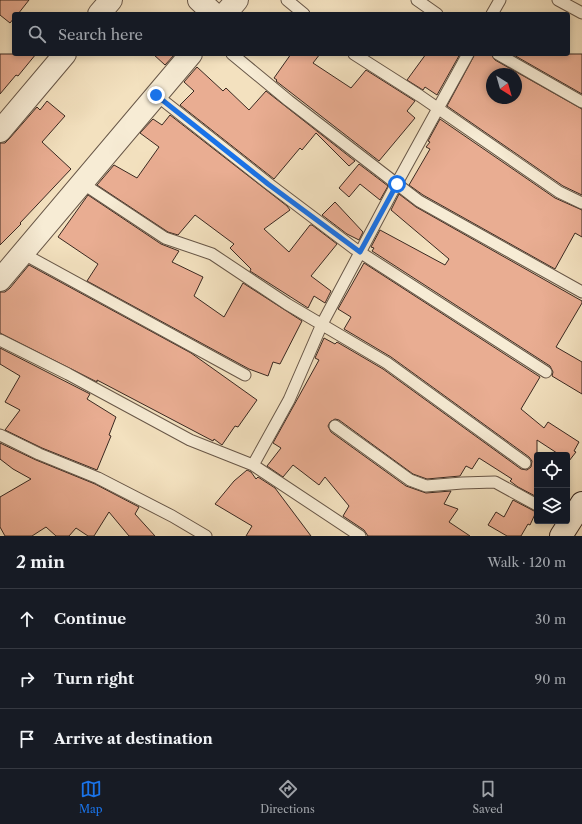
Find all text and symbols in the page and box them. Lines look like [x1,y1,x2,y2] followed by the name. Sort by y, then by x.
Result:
[12,12,570,56] search box
[26,23,48,45] icon: search
[58,25,143,44] text: Search here
[486,68,522,104] north arrow
[147,86,165,104] route end
[388,175,406,193] route start
[534,452,570,524] map controls
[534,452,570,488] button: locate
[534,488,570,524] button: layers
[16,552,65,572] text: 2 min
[488,554,566,570] text: Walk · 120 m
[16,608,38,630] icon: ahead
[54,609,126,628] text: Continue
[535,611,566,627] text: 30 m
[16,668,38,690] icon: right
[54,669,134,688] text: Turn right
[535,671,566,687] text: 90 m
[16,728,38,750] icon: arrive
[54,729,213,748] text: Arrive at destination
[79,778,103,816] tab: Map
[260,778,315,816] tab: Directions
[473,778,503,816] tab: Saved

